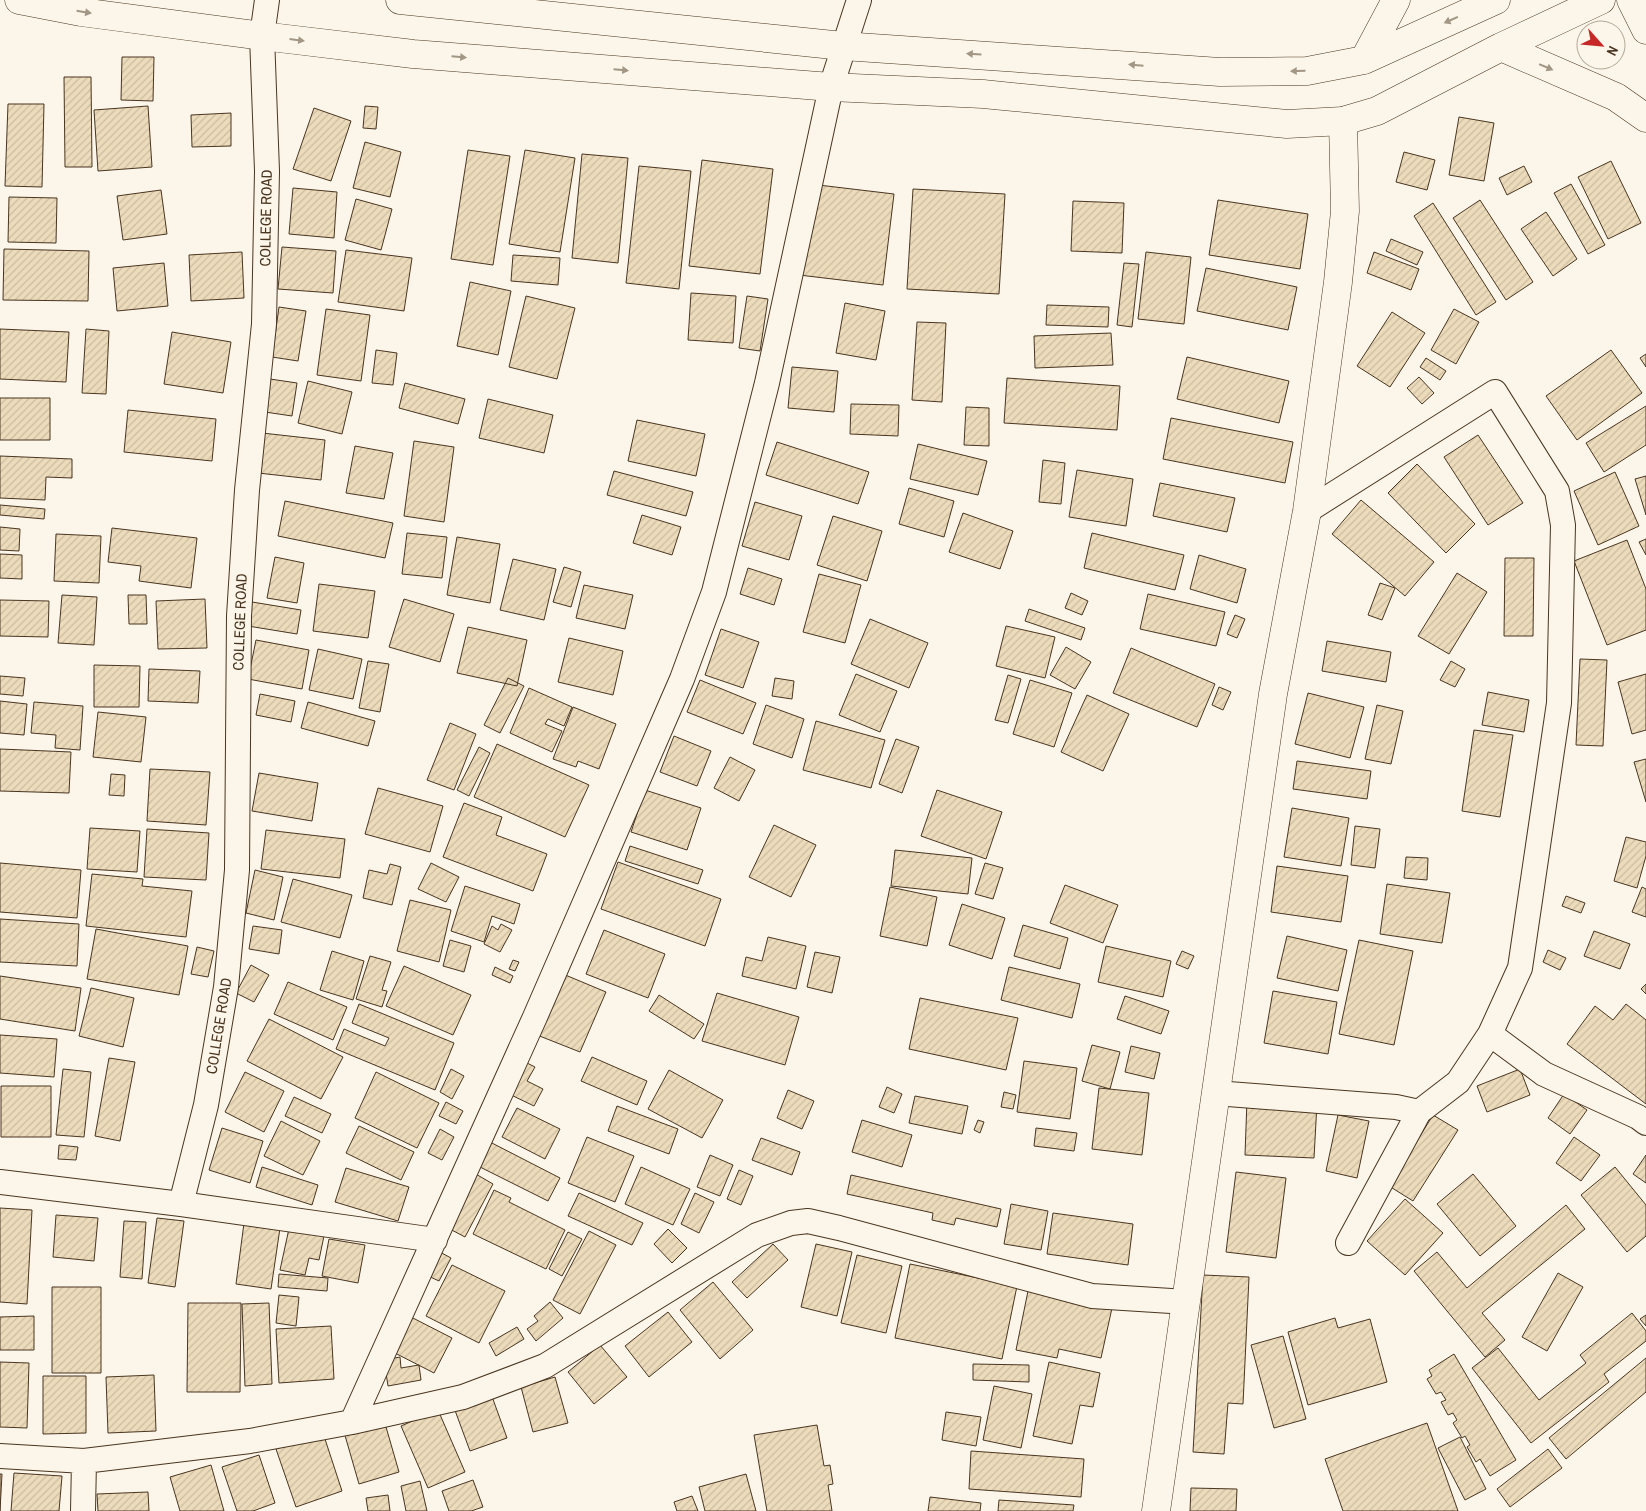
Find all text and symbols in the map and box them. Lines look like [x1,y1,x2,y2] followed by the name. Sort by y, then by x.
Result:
[76,8,92,16] one-way arrow
[1444,17,1458,25] one-way arrow
[1576,20,1626,70] north arrow
[289,36,305,44] one-way arrow
[1603,43,1622,59] text: N
[966,50,982,58] one-way arrow
[451,54,467,62] one-way arrow
[1128,61,1144,69] one-way arrow
[1538,63,1553,71] one-way arrow
[613,67,629,75] one-way arrow
[1290,67,1306,75] one-way arrow
[254,169,277,267] street label: COLLEGE ROAD
[227,573,252,671] street label: COLLEGE ROAD
[201,976,236,1076] street label: COLLEGE ROAD

